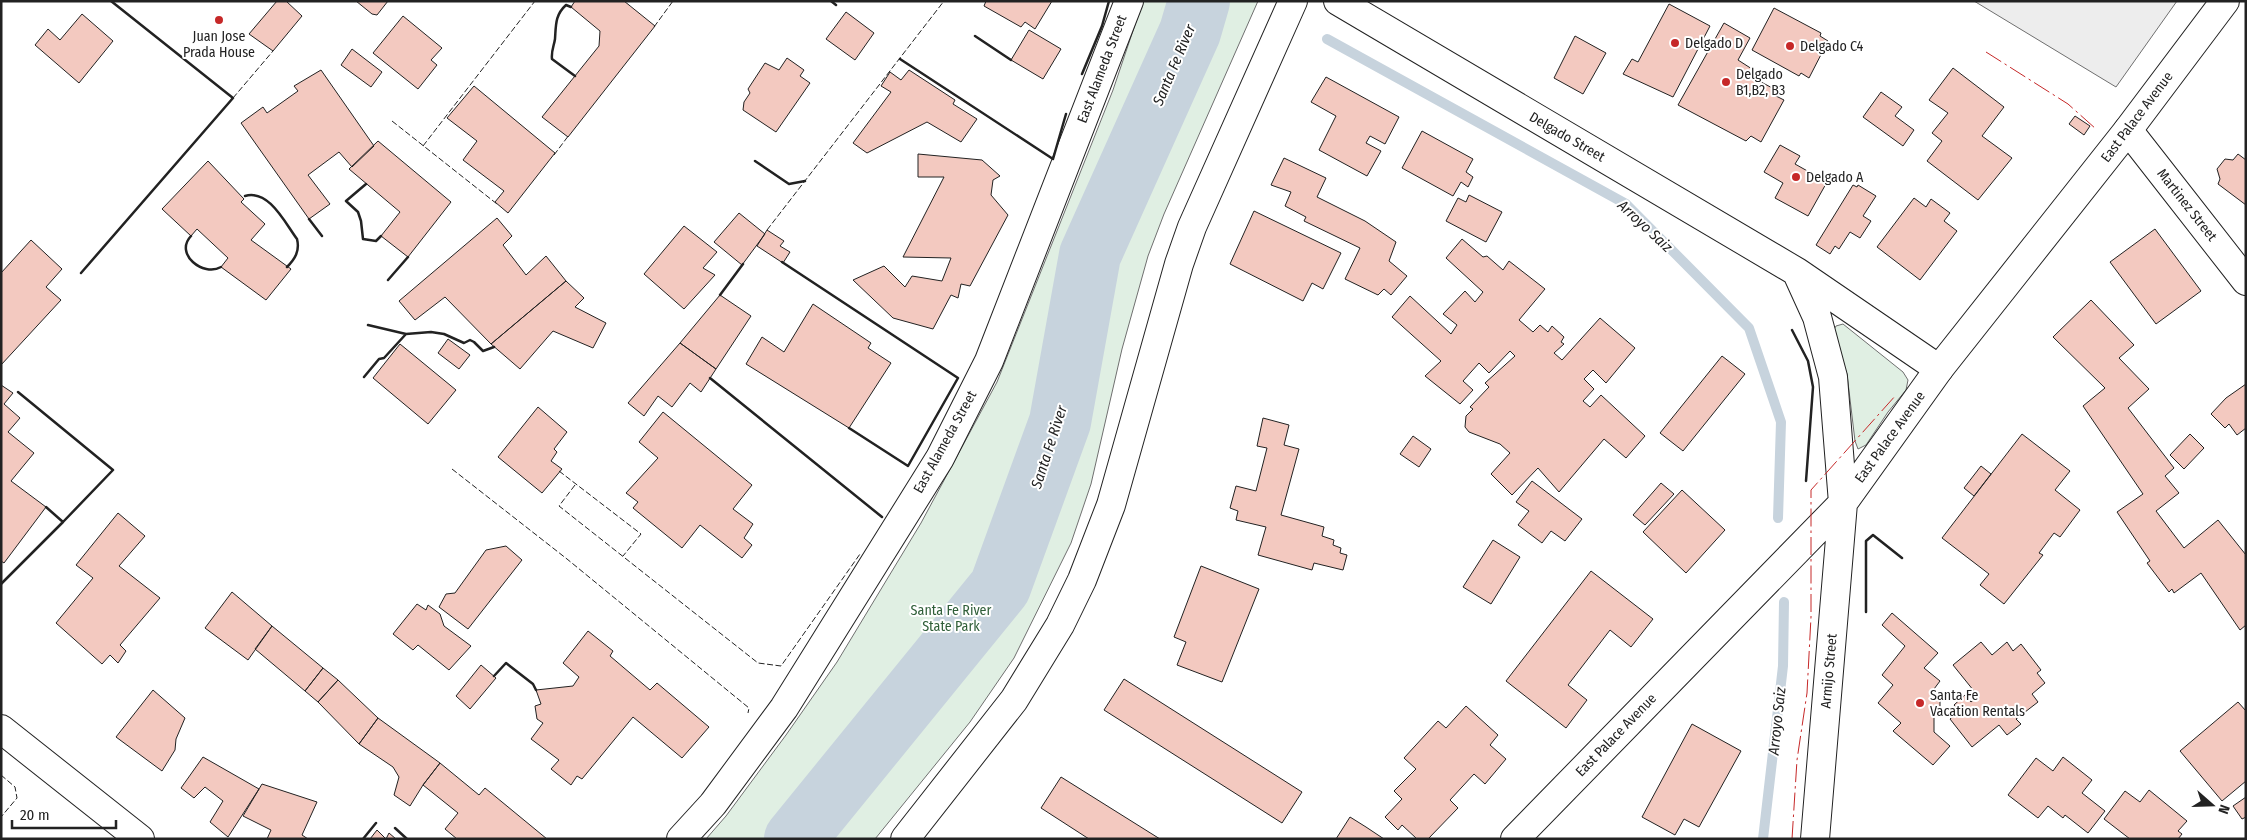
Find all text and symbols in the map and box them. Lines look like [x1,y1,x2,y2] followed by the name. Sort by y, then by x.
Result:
[1074,12,1131,126] street label: East Alameda Street
[213,14,225,26] marker: Juan Jose Prada House
[1148,21,1199,109] water label: Santa Fe River
[183,28,255,61] place label: Juan Jose Prada House
[1685,35,1743,52] place label: Delgado D
[1669,37,1681,49] marker: Delgado D
[1800,38,1863,55] place label: Delgado C4
[1784,40,1796,52] marker: Delgado C4
[1736,66,1785,99] place label: Delgado B1,B2, B3
[2097,68,2177,166] street label: East Palace Avenue
[1720,76,1732,88] marker: Delgado B1,B2, B3
[1526,109,1608,166] street label: Delgado Street
[2153,165,2221,245] street label: Martinez Street
[1806,169,1864,186] place label: Delgado A
[1790,171,1802,183] marker: Delgado A
[1613,195,1676,256] water label: Arroyo Saiz
[910,387,980,496] street label: East Alameda Street
[1851,388,1929,486] street label: East Palace Avenue
[1027,402,1071,492] water label: Santa Fe River
[911,602,992,635] park label: Santa Fe River State Park
[1817,632,1841,709] street label: Armijo Street
[1764,686,1790,757] water label: Arroyo Saiz
[1930,687,2025,720] place label: Santa Fe Vacation Rentals
[1572,690,1660,780] street label: East Palace Avenue
[1914,697,1926,709] marker: Santa Fe Vacation Rentals
[2187,780,2237,830] north arrow
[12,798,116,830] scale bar
[2214,802,2233,816] text: N
[20,806,50,824] text: 20 m

